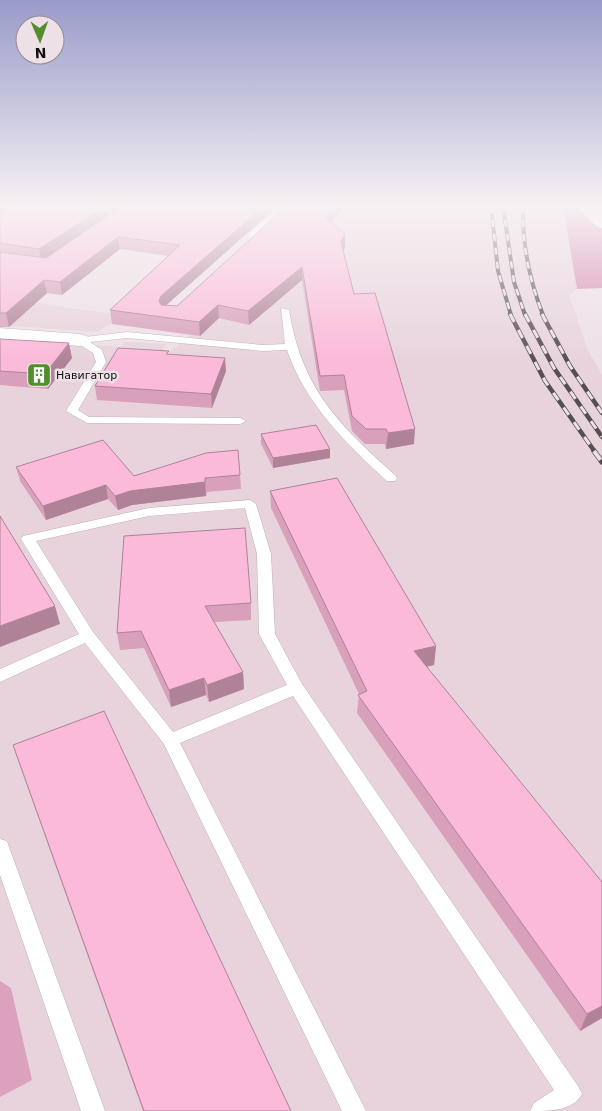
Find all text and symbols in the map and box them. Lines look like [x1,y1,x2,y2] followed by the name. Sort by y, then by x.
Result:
[15,15,65,65] north arrow
[34,45,47,61] text: N
[26,362,52,388] building icon: Навигатор
[56,369,117,382] place label: Навигатор

